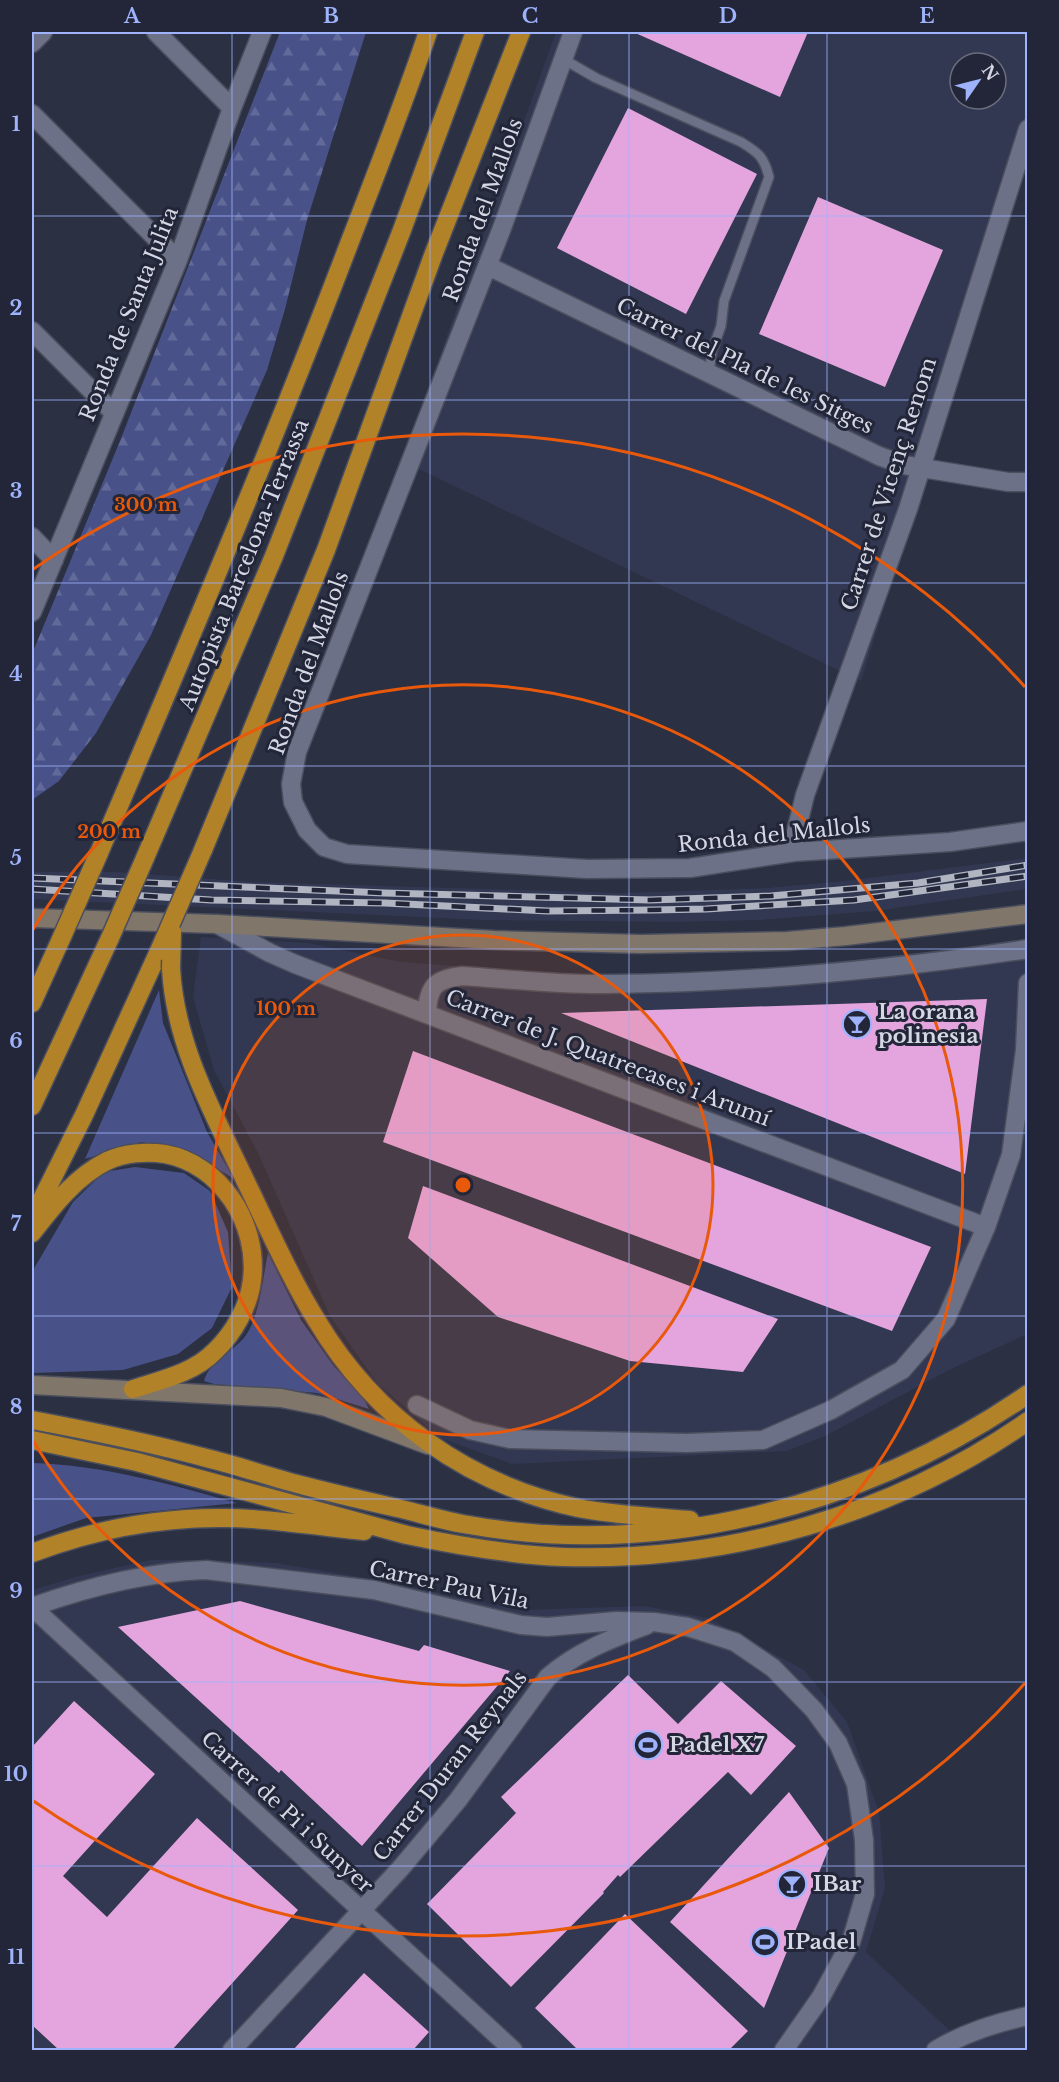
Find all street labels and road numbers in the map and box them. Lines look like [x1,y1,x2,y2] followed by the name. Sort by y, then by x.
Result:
[438,115,528,305] street label: Ronda del Mallols
[74,203,184,425] street label: Ronda de Santa Julita
[612,292,878,440] street label: Carrer del Pla de les Sitges
[836,354,942,614] street label: Carrer de Vicenç Renom
[173,415,315,716] street label: Autopista Barcelona-Terrassa
[264,568,354,758] street label: Ronda del Mallols
[676,812,872,858] street label: Ronda del Mallols
[442,984,775,1132] street label: Carrer de J. Quatrecases i Arumí
[367,1555,532,1615] street label: Carrer Pau Vila
[368,1666,532,1866] street label: Carrer Duran Reynals
[196,1726,378,1898] street label: Carrer de Pi i Sunyer

